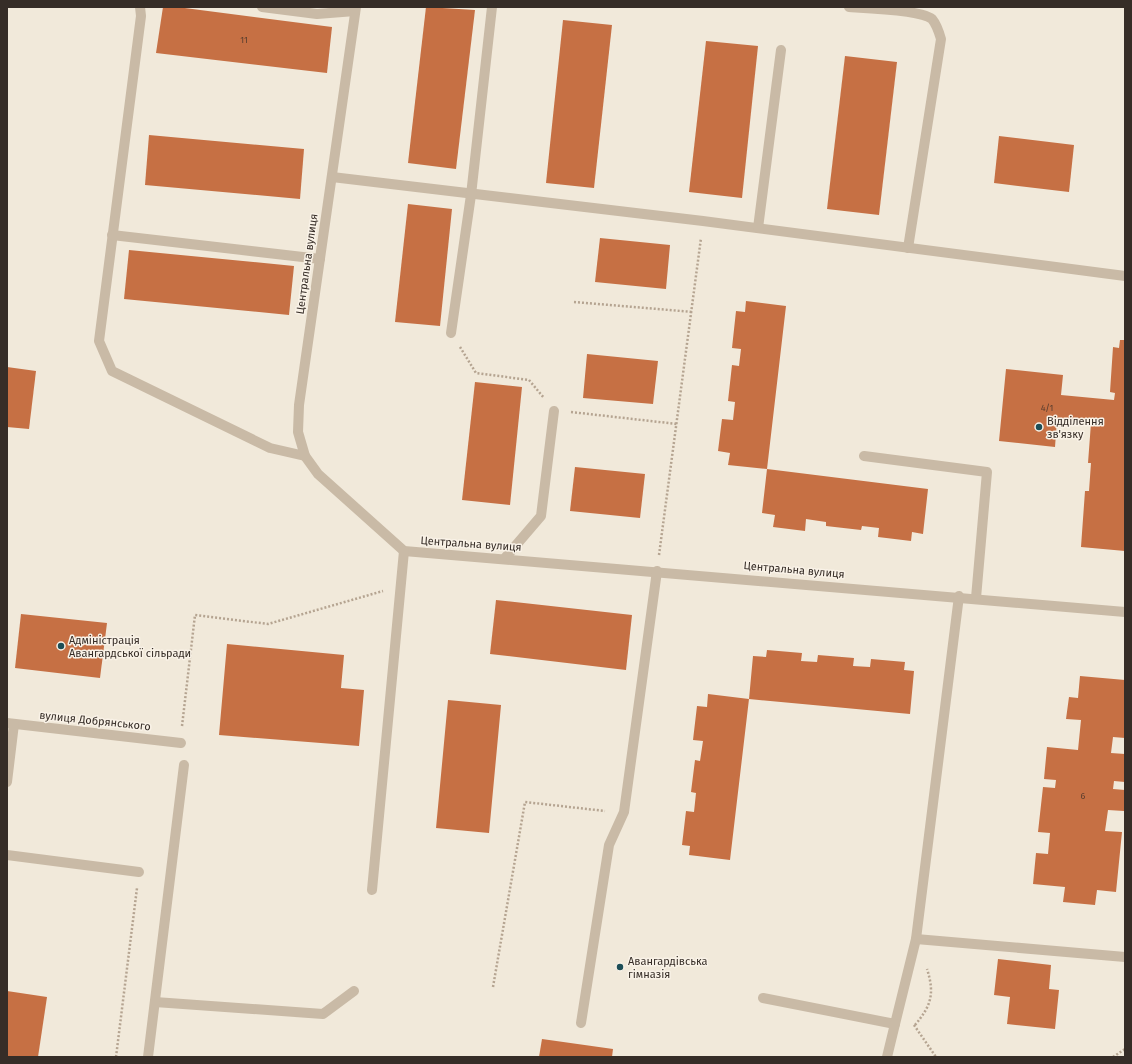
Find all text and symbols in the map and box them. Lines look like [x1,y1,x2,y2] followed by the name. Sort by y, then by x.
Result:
[240,35,248,45] house number: 11
[294,213,320,315] street label: Центральна вулиця
[1041,403,1053,413] house number: 4/1
[1047,415,1104,441] place label: Відділення зв'язку
[1034,422,1044,432] marker: Відділення зв'язку
[420,534,522,554] street label: Центральна вулиця
[743,559,845,581] street label: Центральна вулиця
[69,634,191,660] place label: Адміністрація Авангардської сільради
[56,641,66,651] marker: Адміністрація Авангардської сільради
[39,709,151,733] street label: вулиця Добрянського
[1081,791,1086,801] house number: 6
[628,955,707,981] place label: Авангардівська гімназія
[615,962,625,972] marker: Авангардівська гімназія

